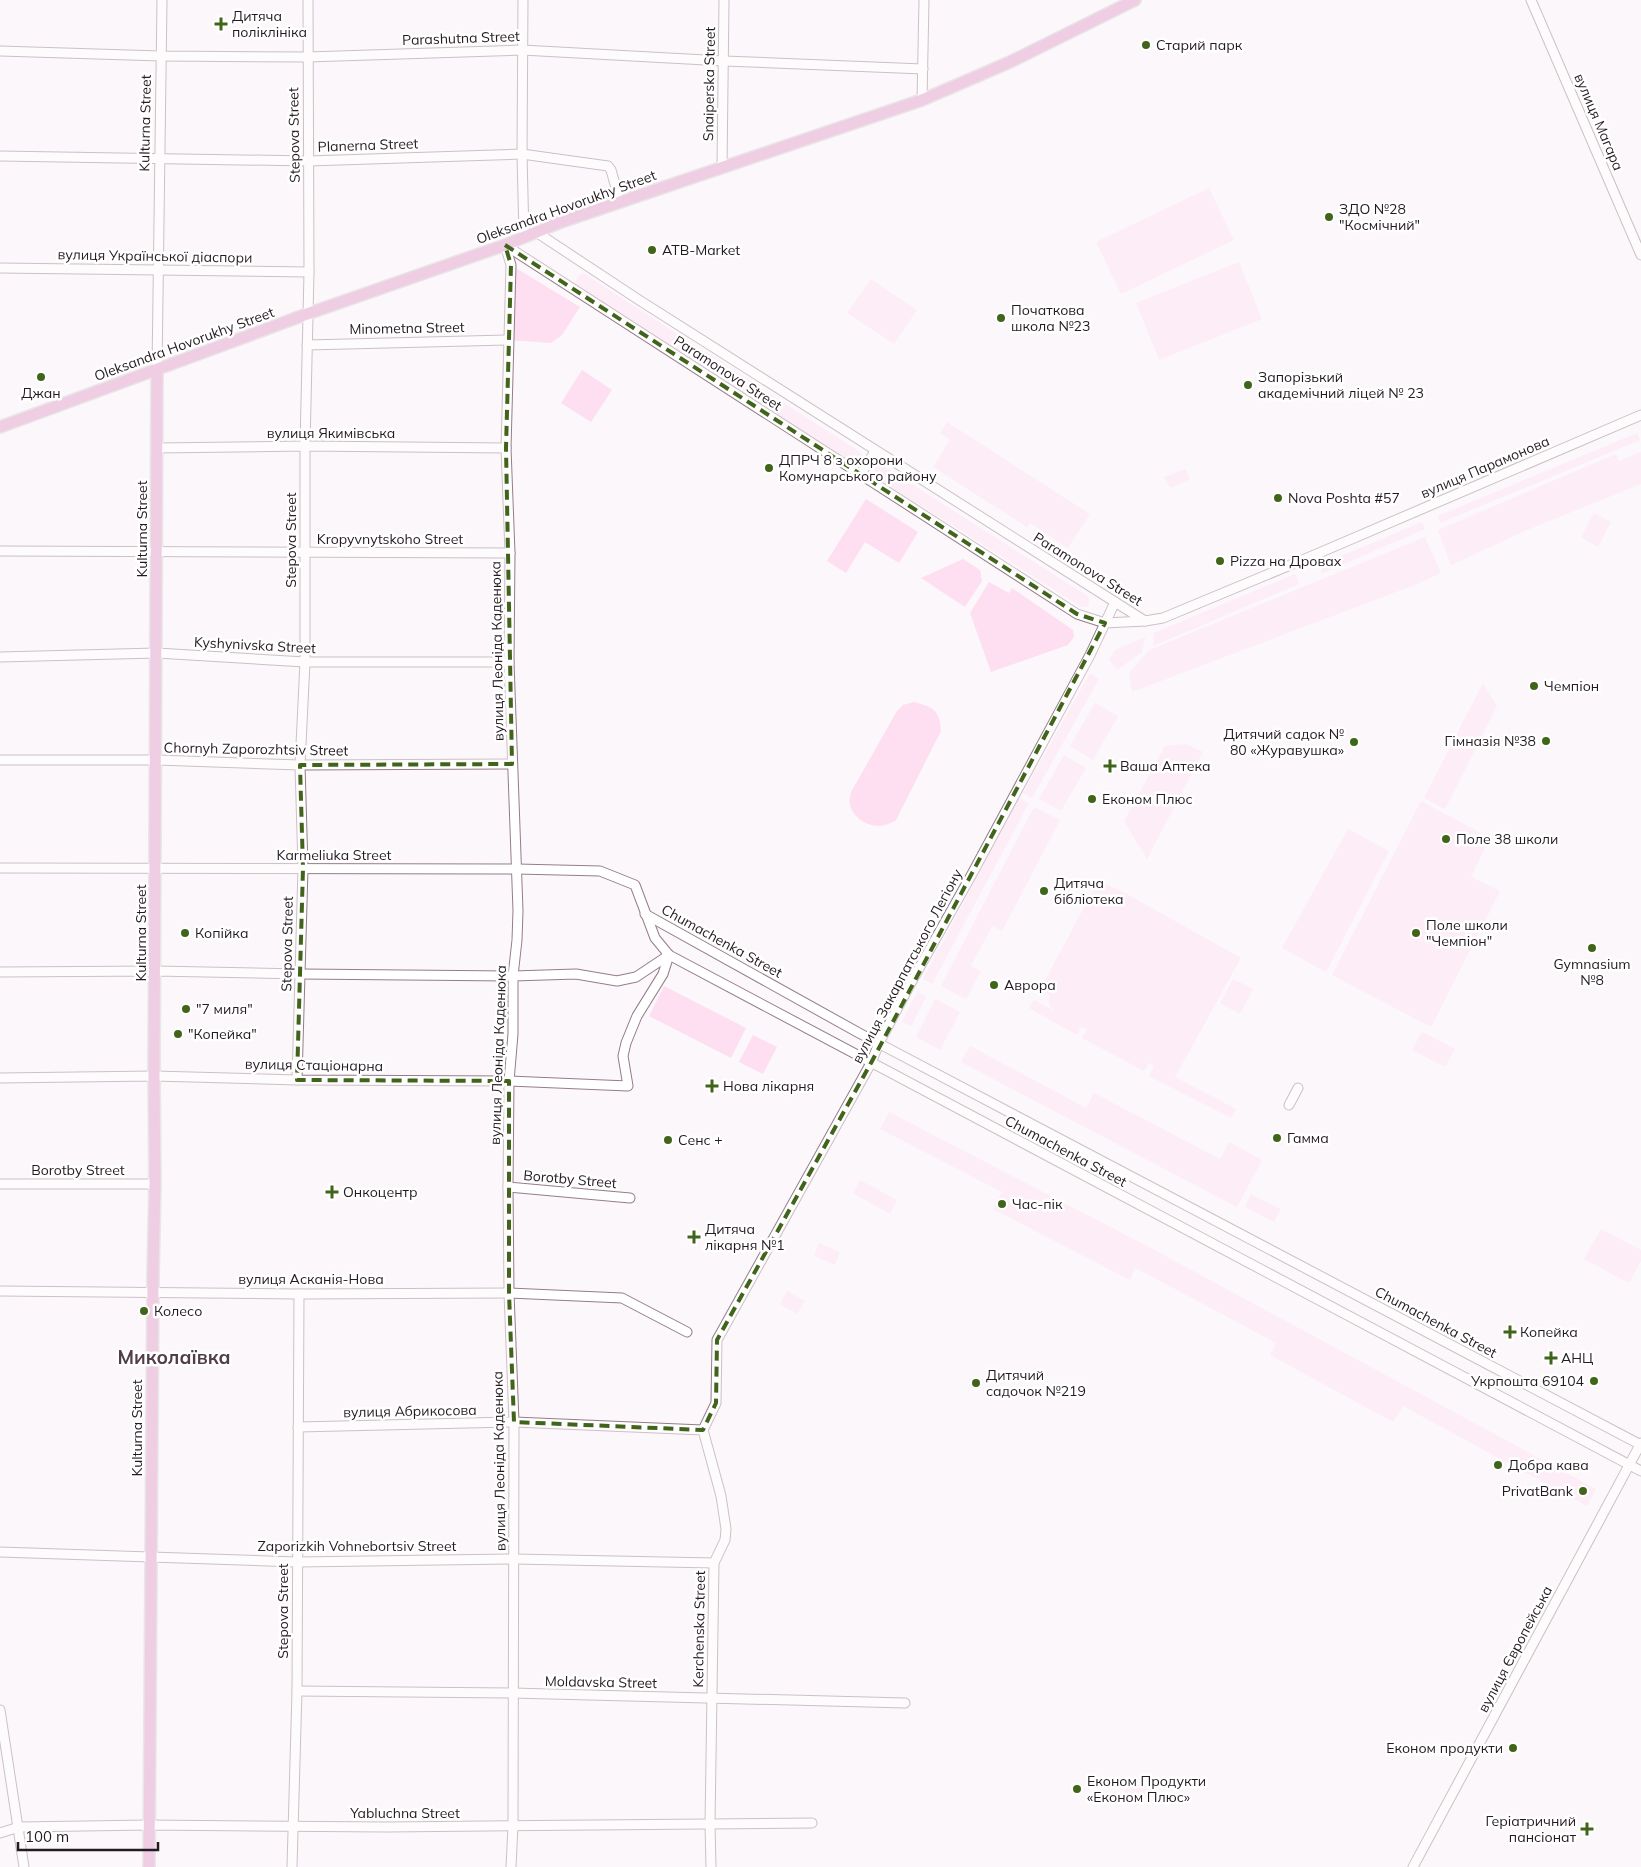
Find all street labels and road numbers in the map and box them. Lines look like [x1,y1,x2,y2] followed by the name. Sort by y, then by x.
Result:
[699,26,719,141] street label: Snaiperska Street
[402,27,520,49] street label: Parashutna Street
[1570,71,1628,173] street label: вулиця Магара
[135,74,155,172] street label: Kulturna Street
[284,87,304,183] street label: Stepova Street
[317,134,419,156] street label: Planerna Street
[474,166,658,248] street label: Oleksandra Hovorukhy Street
[57,245,253,267] street label: вулиця Української діаспори
[92,303,276,385] street label: Oleksandra Hovorukhy Street
[349,318,465,338] street label: Minometna Street
[671,331,785,415] street label: Paramonova Street
[267,424,395,442] street label: вулиця Якимівська
[1418,432,1552,502] street label: вулиця Парамонова
[133,480,151,578] street label: Kulturna Street
[282,492,300,588] street label: Stepova Street
[1030,528,1146,610] street label: Paramonova Street
[317,530,463,548] street label: Kropyvnytskoho Street
[486,561,508,741] street label: вулиця Леоніда Каденюка
[194,633,316,657] street label: Kyshynivska Street
[164,738,349,760] street label: Chornyh Zaporozhtsiv Street
[277,846,392,864] street label: Karmeliuka Street
[848,865,966,1066] street label: вулиця Закарпатського Легіону
[132,884,150,982] street label: Kulturna Street
[277,896,297,992] street label: Stepova Street
[658,900,786,982] street label: Chumachenka Street
[486,965,510,1145] street label: вулиця Леоніда Каденюка
[245,1055,383,1075] street label: вулиця Стаціонарна
[1002,1111,1130,1191] street label: Chumachenka Street
[31,1161,125,1179] street label: Borotby Street
[523,1166,617,1192] street label: Borotby Street
[238,1270,384,1288] street label: вулиця Асканія-Нова
[1372,1282,1500,1362] street label: Chumachenka Street
[488,1371,510,1551] street label: вулиця Леоніда Каденюка
[128,1379,146,1477] street label: Kulturna Street
[343,1401,477,1421] street label: вулиця Абрикосова
[258,1537,457,1555] street label: Zaporizkih Vohnebortsiv Street
[274,1563,292,1659] street label: Stepova Street
[689,1570,709,1688] street label: Kerchenska Street
[1474,1583,1556,1715] street label: вулиця Європейська
[545,1672,657,1692] street label: Moldavska Street
[349,1804,460,1822] street label: Yabluchna Street

